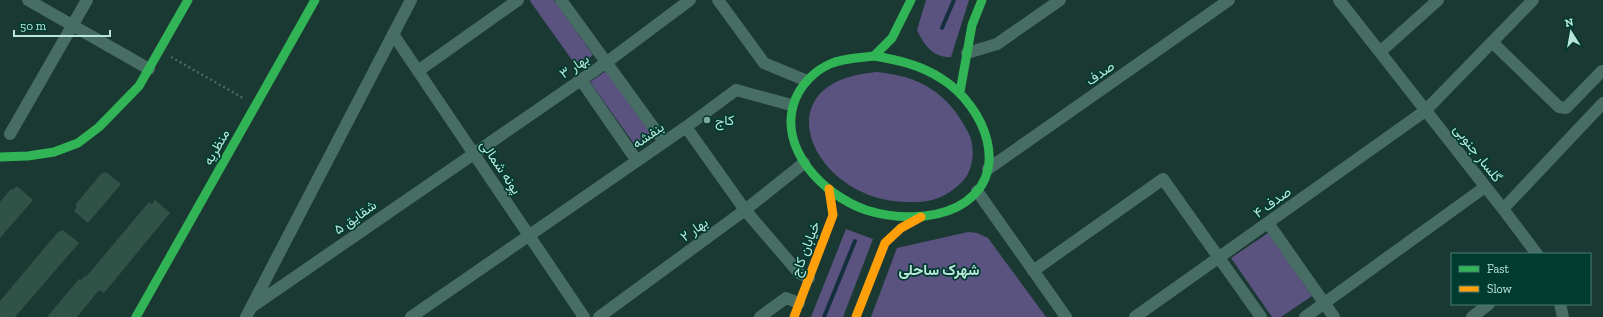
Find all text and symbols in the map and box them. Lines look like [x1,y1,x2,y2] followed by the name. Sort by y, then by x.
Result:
[14,12,110,38] scale bar
[1551,12,1591,52] north arrow
[1564,15,1575,30] text: N
[20,19,47,33] text: 50 m
[556,50,592,82] street label: بهار ۳
[1083,57,1118,89] street label: صدف
[715,112,734,131] place label: کاج
[702,115,712,125] marker: کاج
[629,118,667,152] street label: بنفشه
[1450,121,1506,186] street label: گلسار جنوبی
[199,126,233,168] street label: منظریه
[475,137,525,198] street label: پونه شمالی
[1250,183,1295,222] street label: صدف ۴
[331,197,380,238] street label: شقایق ۵
[677,214,711,245] street label: بهار ۲
[787,219,826,280] street label: خیابان کاج
[1451,253,1591,305] legend
[898,261,980,279] district label: شهرک ساحلی
[1487,262,1510,276] text: Fast
[1487,282,1513,296] text: Slow

